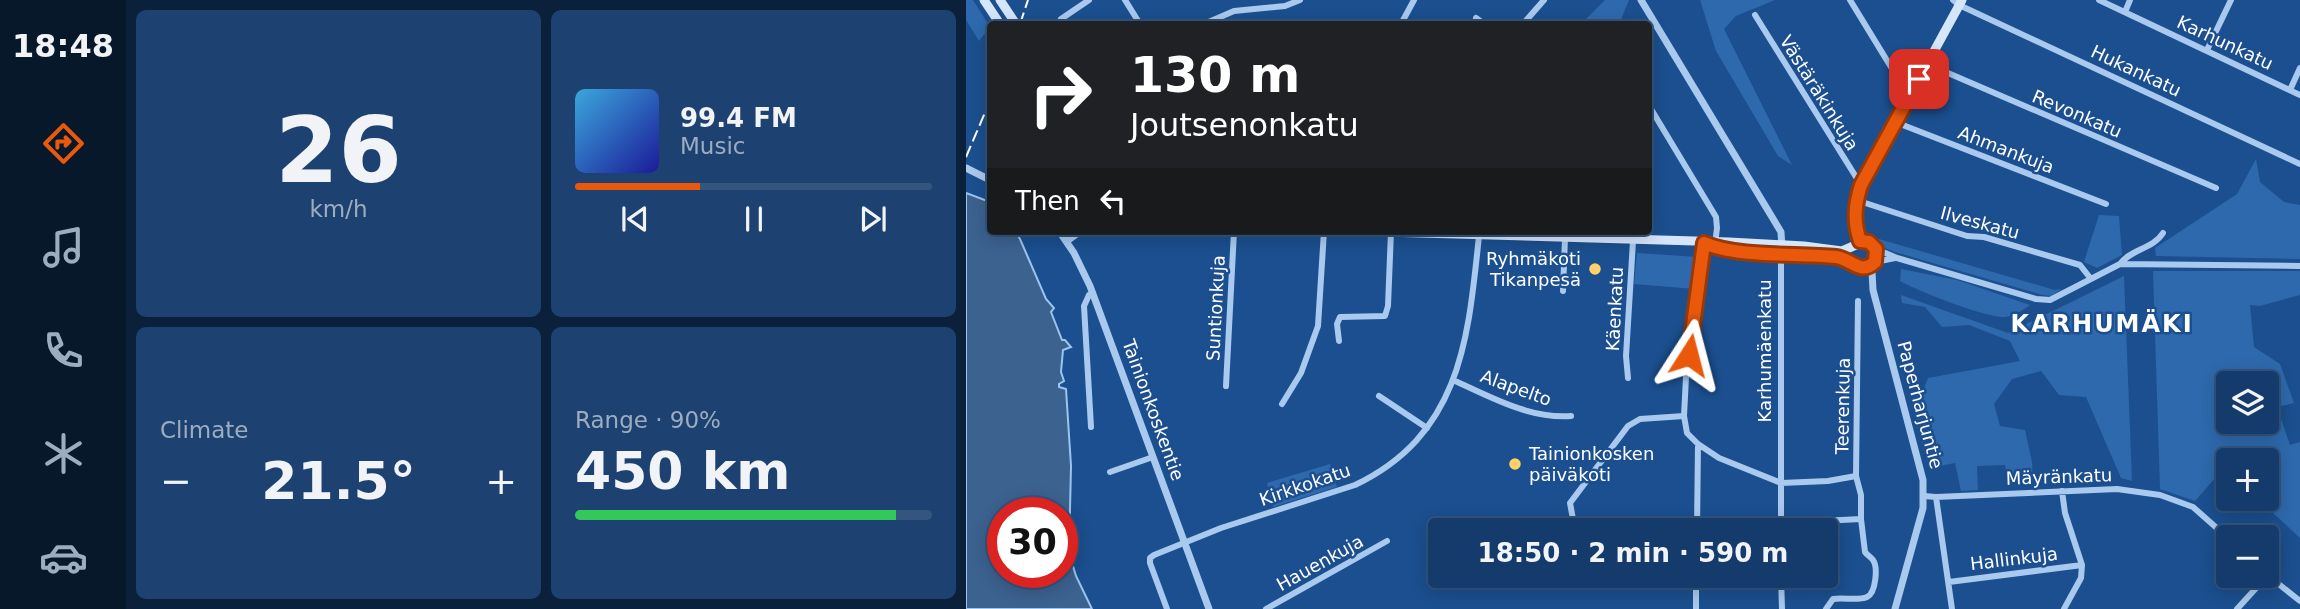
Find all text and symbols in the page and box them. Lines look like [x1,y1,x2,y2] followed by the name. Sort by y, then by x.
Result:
[2174,11,2277,74] street label: Karhunkatu
[12,27,114,65] text: 18:48
[1776,31,1863,154] street label: Västäräkinkuja
[2088,41,2185,101] street label: Hukankatu
[1130,47,1300,104] text: 130 m
[1015,49,1106,140] icon: right
[1889,49,1949,109] pin
[1900,60,1938,98] icon: arrive
[2029,85,2125,142] street label: Revonkatu
[275,98,402,203] text: 26
[680,103,797,133] text: 99.4 FM
[1130,106,1359,144] text: Joutsenonkatu
[39,119,88,168] icon: directions
[1955,122,2057,177] street label: Ahmankuja
[680,133,745,159] text: Music
[1094,182,1132,220] icon: left
[1015,186,1080,216] text: Then
[309,196,368,222] text: km/h
[616,200,654,238] icon: previous
[735,200,773,238] icon: pause
[854,200,892,238] icon: next
[1938,202,2022,243] street label: Ilveskatu
[39,223,88,272] icon: music
[1486,248,1581,290] place label: Ryhmäkoti Tikanpesä
[1202,254,1229,361] street label: Suntionkuja
[1587,261,1603,277] marker: Ryhmäkoti Tikanpesä
[1602,266,1627,352] street label: Käenkatu
[1754,279,1775,423] street label: Karhumäenkatu
[2010,309,2194,338] district label: KARHUMÄKI
[1652,318,1726,392] position arrow
[39,326,88,375] icon: phone
[1118,336,1189,483] street label: Tainionkoskentie
[1893,339,1948,471] street label: Paperharjuntie
[1831,357,1854,456] street label: Teerenkuja
[1478,365,1554,410] street label: Alapelto
[2216,371,2279,588] map controls
[2216,371,2279,434] button: layers
[575,407,721,433] text: Range · 90%
[160,417,249,443] text: Climate
[39,429,88,478] icon: climate
[575,441,790,501] text: 450 km
[1528,443,1654,485] place label: Tainionkosken päiväkoti
[2216,448,2279,511] button: +
[261,451,416,511] text: 21.5°
[1507,456,1523,472] marker: Tainionkosken päiväkoti
[160,459,192,503] text: −
[485,459,517,503] text: +
[1256,459,1353,510] street label: Kirkkokatu
[2005,464,2113,489] street label: Mäyränkatu
[987,497,1078,588] speed limit sign: 30
[2216,525,2279,588] button: −
[1273,530,1367,595] street label: Hauenkuja
[39,533,88,582] icon: car
[1478,538,1788,568] text: 18:50 · 2 min · 590 m
[1969,543,2059,574] street label: Hallinkuja

